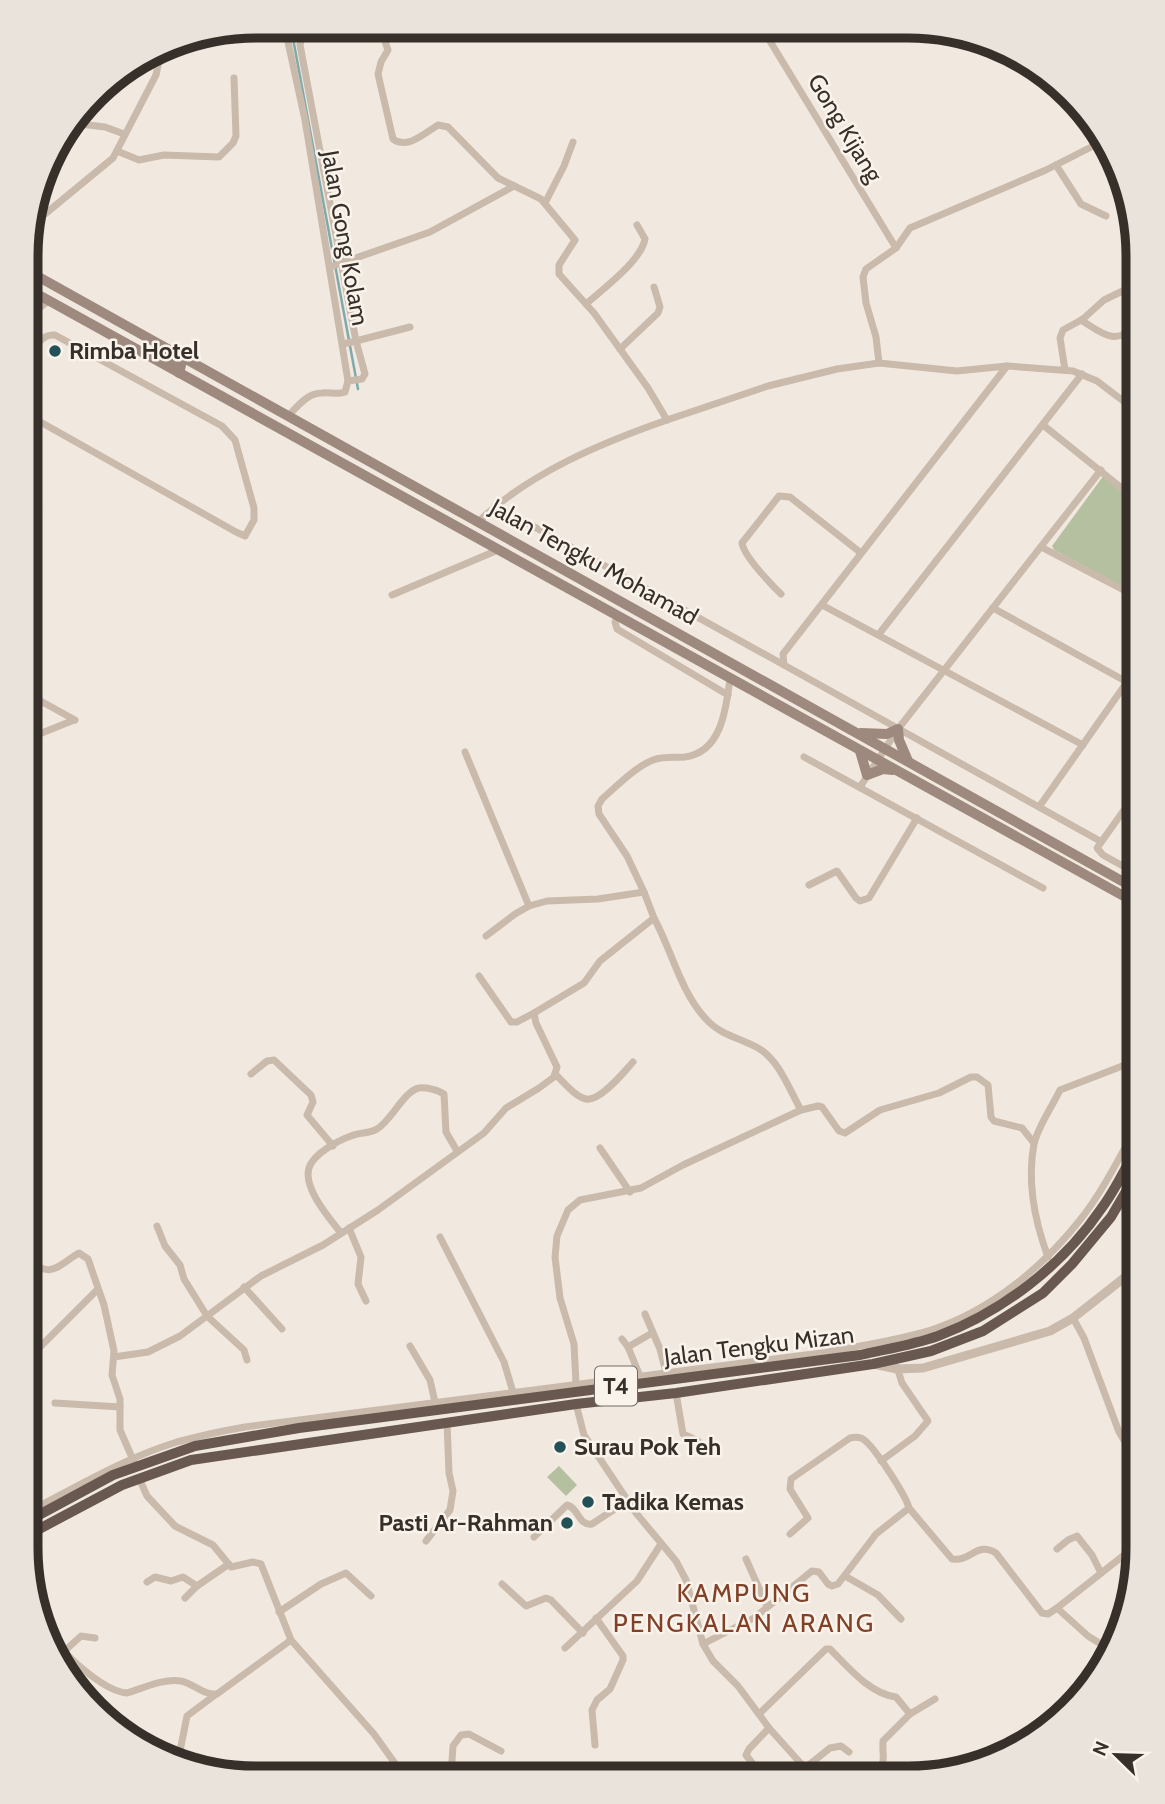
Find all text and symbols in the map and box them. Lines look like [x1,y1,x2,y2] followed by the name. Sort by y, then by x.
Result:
[802,68,890,188] street label: Gong Kijang
[316,147,375,328] street label: Jalan Gong Kolam
[69,336,199,365] place label: Rimba Hotel
[47,343,63,359] marker: Rimba Hotel
[484,492,703,631] street label: Jalan Tengku Mohamad
[661,1319,856,1372] street label: Jalan Tengku Mizan
[595,1366,637,1406] road number: T4
[574,1432,721,1461] place label: Surau Pok Teh
[552,1439,568,1455] marker: Surau Pok Teh
[602,1487,744,1516] place label: Tadika Kemas
[580,1494,596,1510] marker: Tadika Kemas
[378,1508,553,1537] place label: Pasti Ar-Rahman
[559,1515,575,1531] marker: Pasti Ar-Rahman
[613,1577,875,1639] district label: KAMPUNG PENGKALAN ARANG
[1081,1720,1151,1790] north arrow
[1088,1738,1114,1759] text: N

